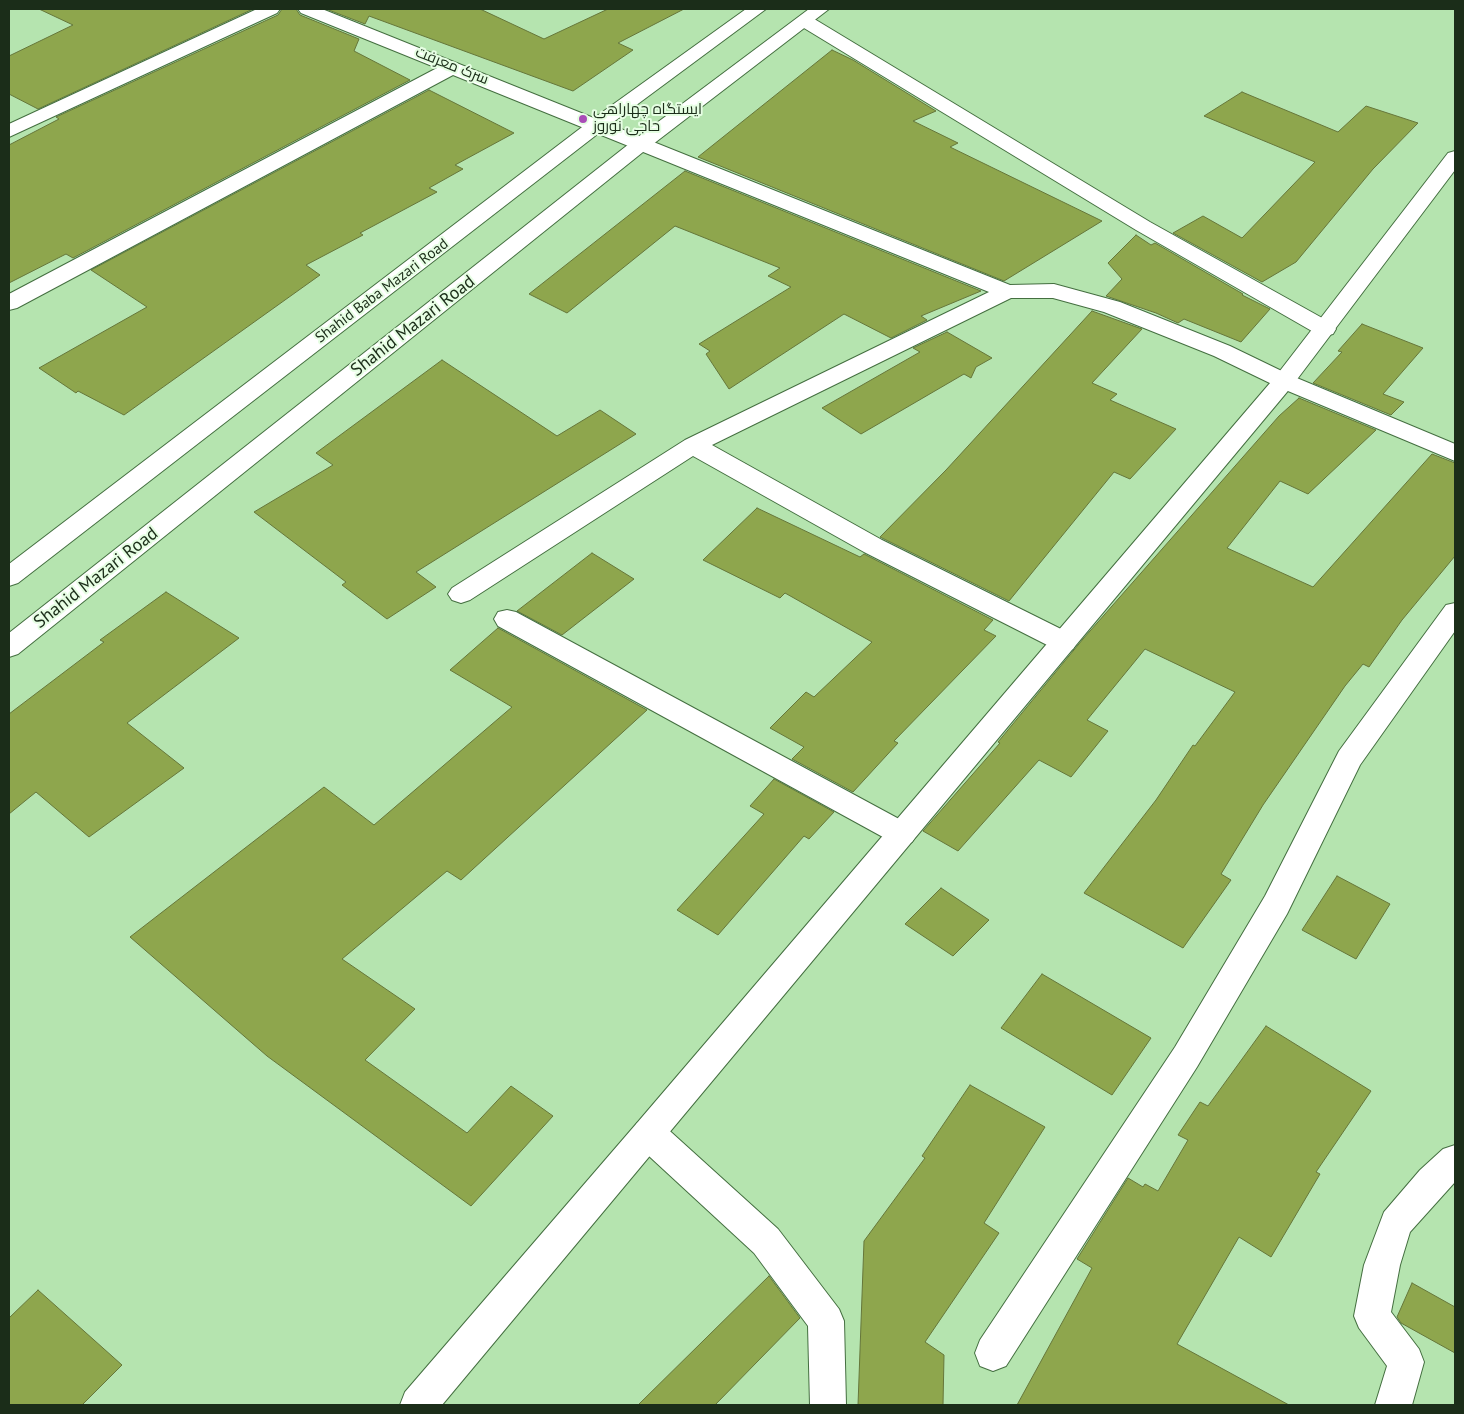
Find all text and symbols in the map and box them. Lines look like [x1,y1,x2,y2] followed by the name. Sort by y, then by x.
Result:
[413,43,491,89] street label: سرک معرفت
[593,101,702,136] place label: ایستگاه چهاراهی حاجی نوروز
[577,113,589,125] marker: ایستگاه چهاراهی حاجی نوروز
[312,235,452,347] street label: Shahid Baba Mazari Road
[347,271,479,381] street label: Shahid Mazari Road
[30,523,162,633] street label: Shahid Mazari Road

